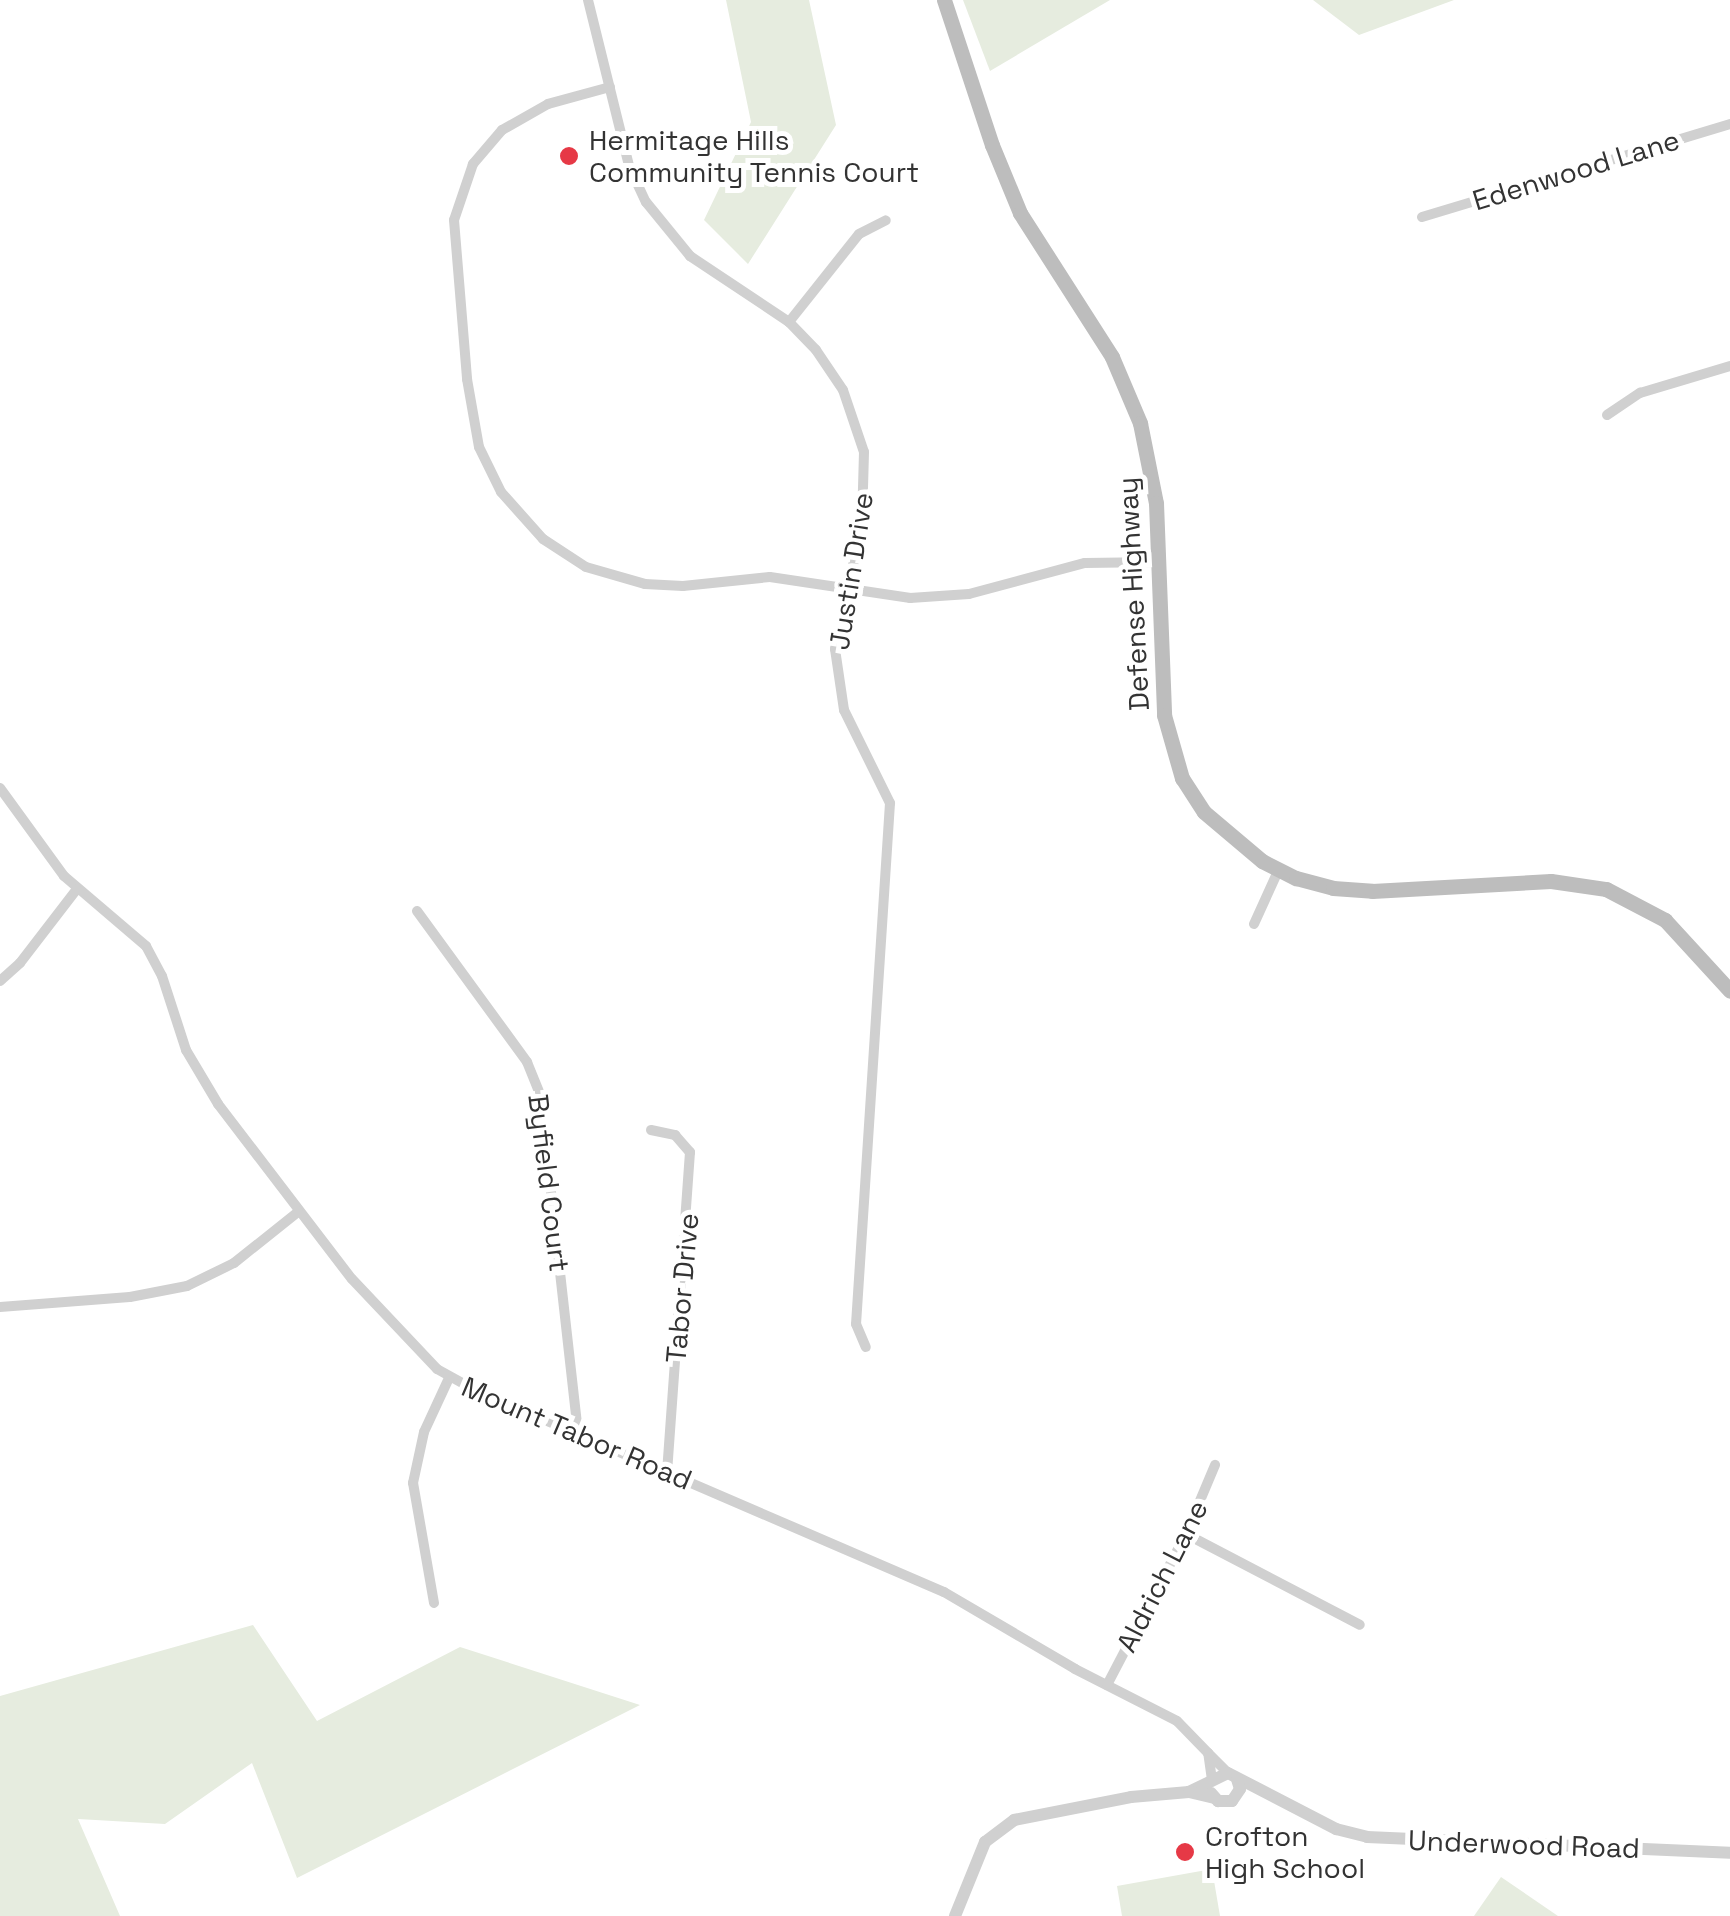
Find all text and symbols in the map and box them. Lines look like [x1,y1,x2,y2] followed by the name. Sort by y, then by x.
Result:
[589,123,920,189] place label: Hermitage Hills Community Tennis Court
[1469,123,1683,217] street label: Edenwood Lane
[558,145,580,167] marker: Hermitage Hills Community Tennis Court
[1110,476,1156,712] street label: Defense Highway
[822,490,880,652] street label: Justin Drive
[521,1092,577,1274] street label: Byfield Court
[659,1212,705,1364] street label: Tabor Drive
[457,1369,697,1497] street label: Mount Tabor Road
[1109,1494,1215,1658] street label: Aldrich Lane
[1205,1819,1365,1885] place label: Crofton High School
[1408,1823,1640,1865] street label: Underwood Road
[1174,1841,1196,1863] marker: Crofton High School

